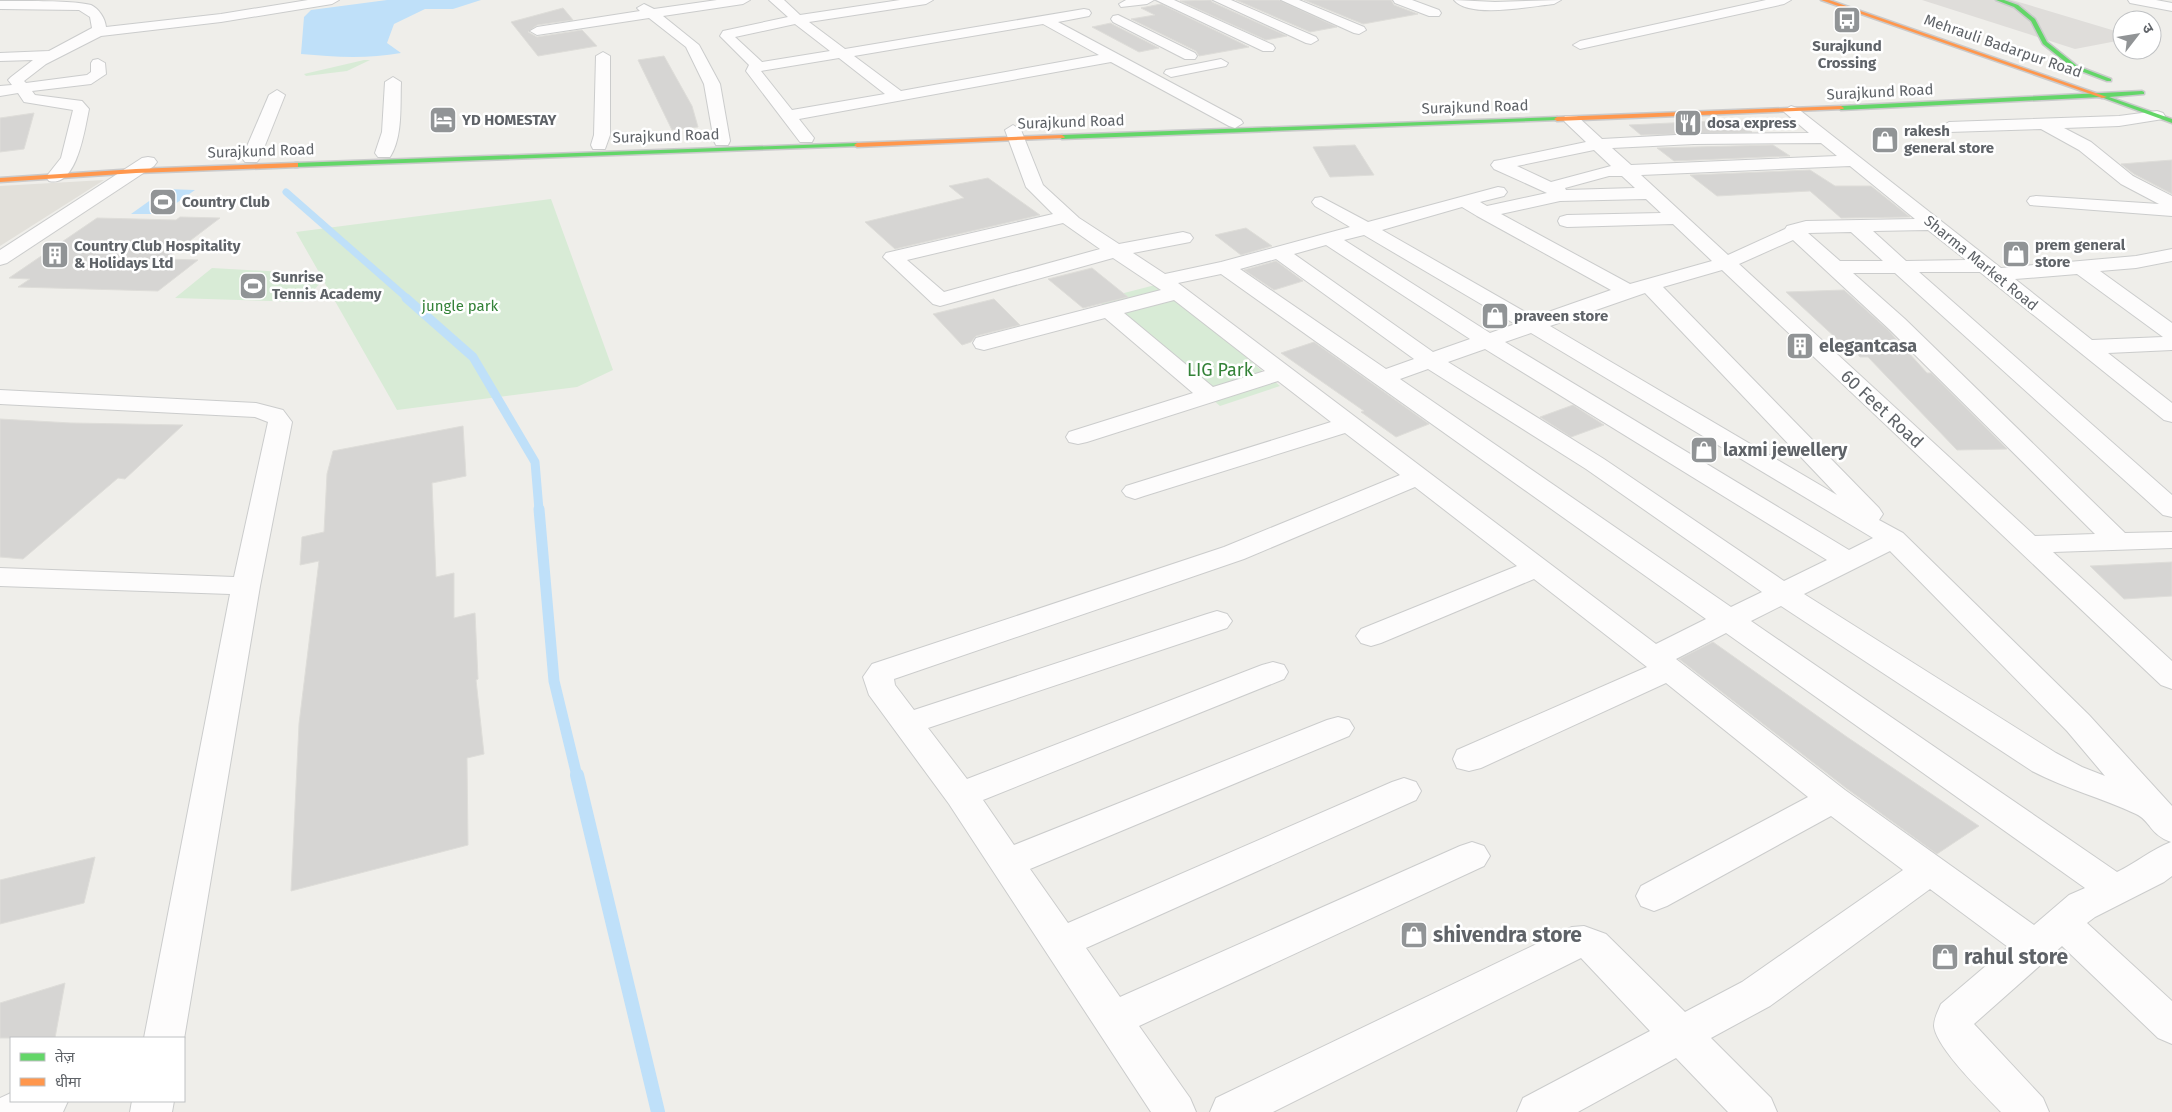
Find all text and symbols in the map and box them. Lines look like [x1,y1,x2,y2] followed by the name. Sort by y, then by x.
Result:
[1832,5,1862,35] bus stop icon: Surajkund Crossing
[2112,10,2162,60] north arrow
[1922,11,2084,81] street label: Mehrauli Badarpur Road
[2138,21,2158,37] text: उ
[1812,37,1882,72] place label: Surajkund Crossing
[1826,80,1934,104] street label: Surajkund Road
[1421,96,1529,118] street label: Surajkund Road
[428,105,458,135] hotel icon: YD HOMESTAY
[1673,108,1703,138] restaurant icon: dosa express
[461,111,558,129] place label: YD HOMESTAY
[1017,111,1125,133] street label: Surajkund Road
[1707,114,1797,132] place label: dosa express
[1904,122,1994,157] place label: rakesh general store
[612,125,720,147] street label: Surajkund Road
[1870,125,1900,155] shop icon: rakesh general store
[207,140,315,162] street label: Surajkund Road
[148,187,178,217] sports icon: Country Club
[182,193,270,211] place label: Country Club
[1920,212,2042,314] street label: Sharma Market Road
[2035,236,2126,271] place label: prem general store
[74,237,241,272] place label: Country Club Hospitality & Holidays Ltd
[2001,239,2031,269] shop icon: prem general store
[40,240,70,270] building icon: Country Club Hospitality & Holidays Ltd
[272,268,382,303] place label: Sunrise Tennis Academy
[238,271,268,301] sports icon: Sunrise Tennis Academy
[421,297,499,315] park label: jungle park
[1480,301,1510,331] shop icon: praveen store
[1514,307,1608,325] place label: praveen store
[1785,331,1815,361] building icon: elegantcasa
[1819,335,1917,357] place label: elegantcasa
[1187,359,1254,381] park label: LIG Park
[1836,365,1928,453] street label: 60 Feet Road
[1689,435,1719,465] shop icon: laxmi jewellery
[1723,439,1848,461] place label: laxmi jewellery
[1399,920,1429,950] shop icon: shivendra store
[1433,922,1582,948] place label: shivendra store
[1930,942,1960,972] shop icon: rahul store
[1964,944,2068,970] place label: rahul store
[10,1037,185,1102] legend
[55,1048,76,1066] text: तेज़
[55,1073,82,1091] text: धीमा

